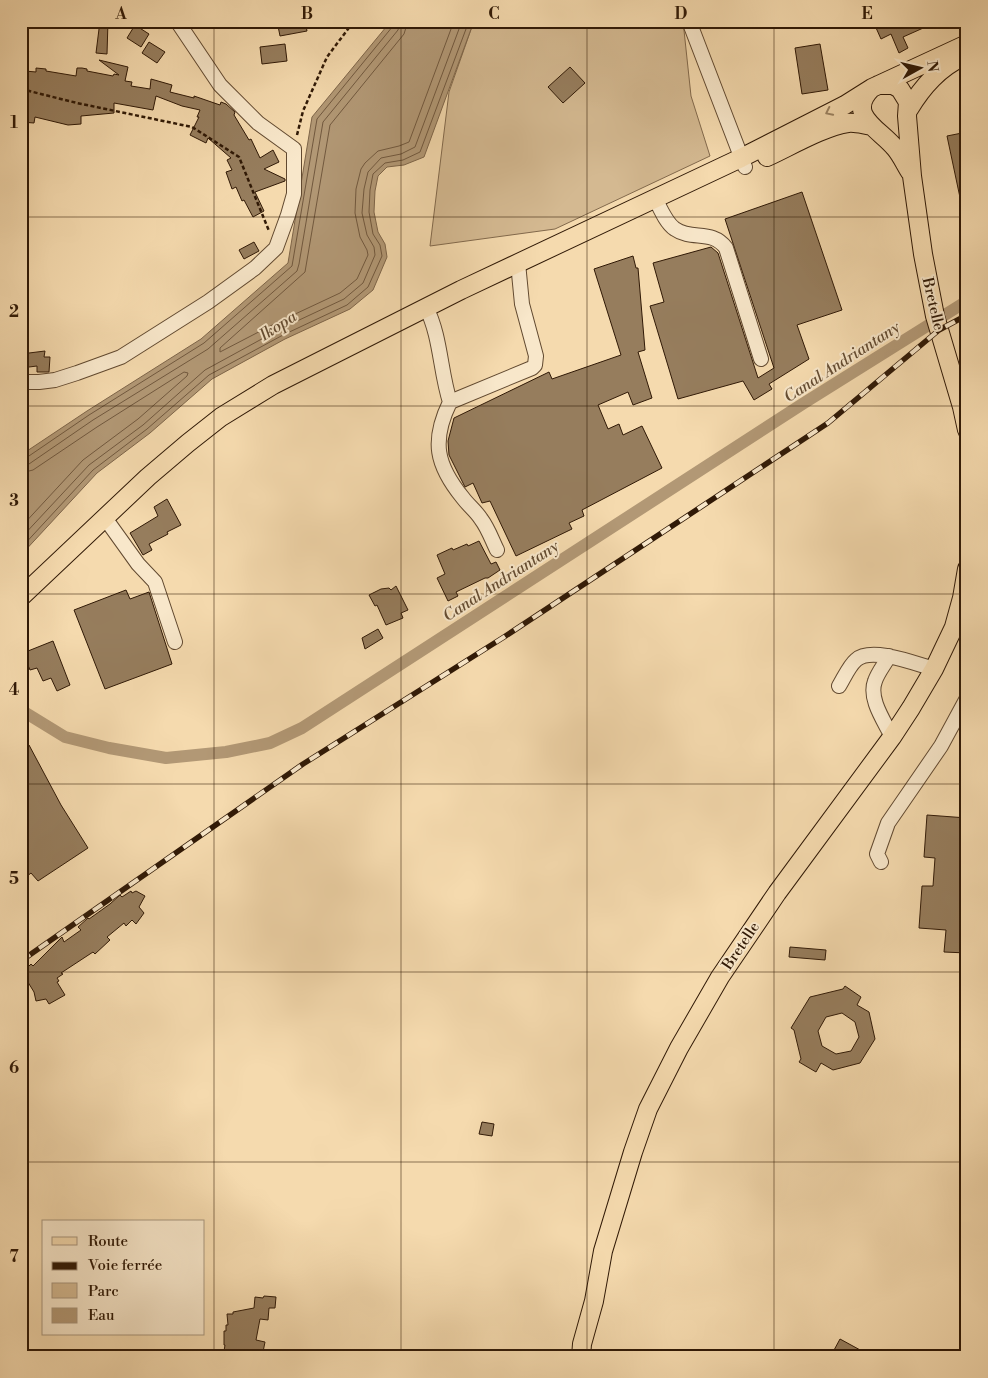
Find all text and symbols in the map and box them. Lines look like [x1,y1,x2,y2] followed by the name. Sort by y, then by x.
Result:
[114,4,127,24] text: A
[301,4,313,24] text: B
[488,4,500,24] text: C
[675,4,688,24] text: D
[861,4,873,24] text: E
[896,42,946,92] north arrow
[922,60,942,73] text: N
[825,106,834,116] one-way arrow
[10,113,18,133] text: 1
[917,275,948,332] street label: Bretelle
[9,302,19,322] text: 2
[255,306,301,346] water label: Ikopa
[780,317,904,407] water label: Canal Andriantany
[9,491,19,511] text: 3
[439,536,563,626] water label: Canal Andriantany
[9,680,20,700] text: 4
[9,869,19,889] text: 5
[718,918,764,974] street label: Bretelle
[9,1058,19,1078] text: 6
[42,1220,205,1336] legend
[88,1232,128,1251] text: Route
[9,1247,19,1267] text: 7
[87,1256,162,1275] text: Voie ferrée
[88,1282,119,1301] text: Parc
[88,1306,115,1325] text: Eau

